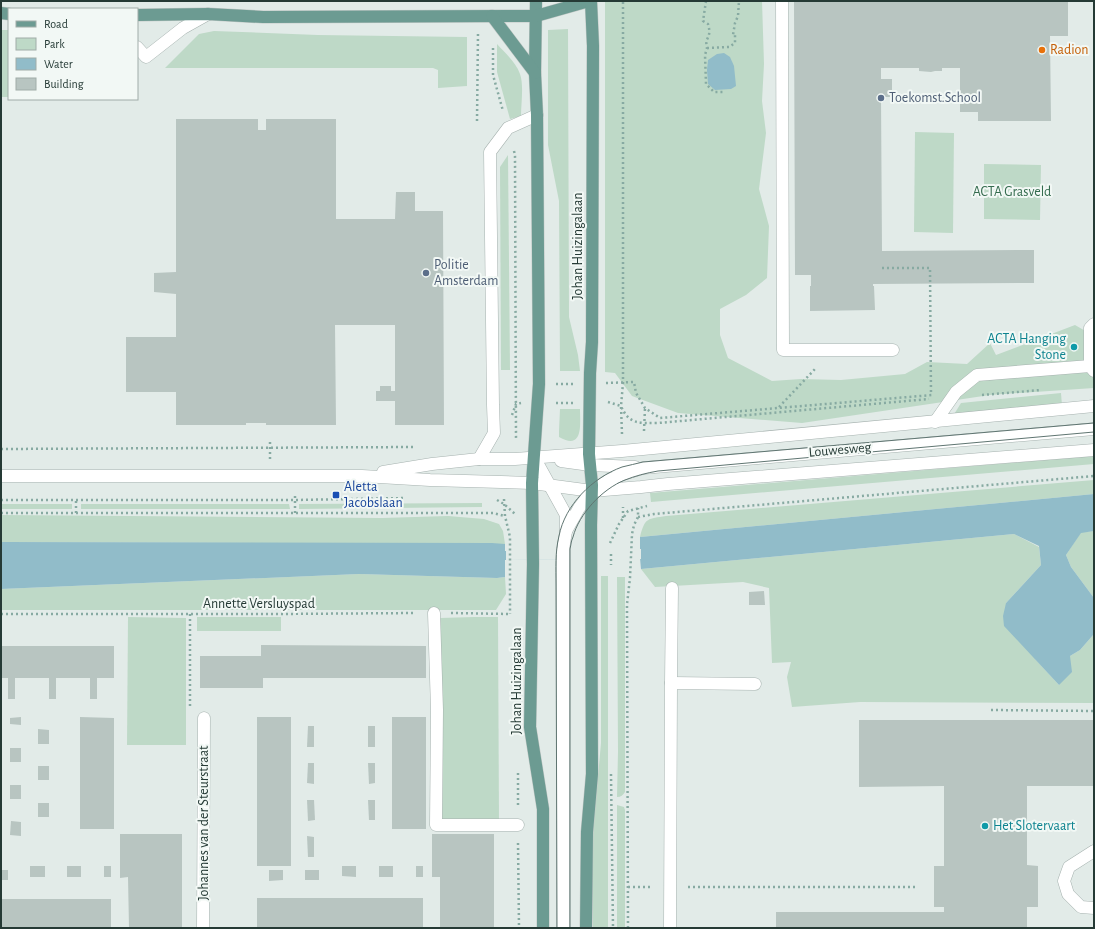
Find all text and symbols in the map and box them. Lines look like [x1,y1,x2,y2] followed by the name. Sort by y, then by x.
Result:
[8,8,138,100] legend
[44,18,68,30] text: Road
[44,38,65,50] text: Park
[1050,43,1089,57] place label: Radion
[1037,45,1047,55] marker: Radion
[44,58,73,70] text: Water
[44,78,84,90] text: Building
[889,91,981,105] place label: Toekomst.School
[876,93,886,103] marker: Toekomst.School
[973,185,1051,199] park label: ACTA Grasveld
[571,192,585,300] street label: Johan Huizingalaan
[434,258,498,288] place label: Politie Amsterdam
[421,268,431,278] marker: Politie Amsterdam
[987,332,1066,362] place label: ACTA Hanging Stone
[1069,342,1079,352] marker: ACTA Hanging Stone
[808,440,872,460] street label: Louwesweg
[344,480,403,510] place label: Aletta Jacobslaan
[331,490,341,500] marker: Aletta Jacobslaan
[203,597,315,611] street label: Annette Versluyspad
[510,627,524,735] street label: Johan Huizingalaan
[197,745,211,901] street label: Johannes van der Steurstraat
[993,819,1076,833] place label: Het Slotervaart
[980,821,990,831] marker: Het Slotervaart

